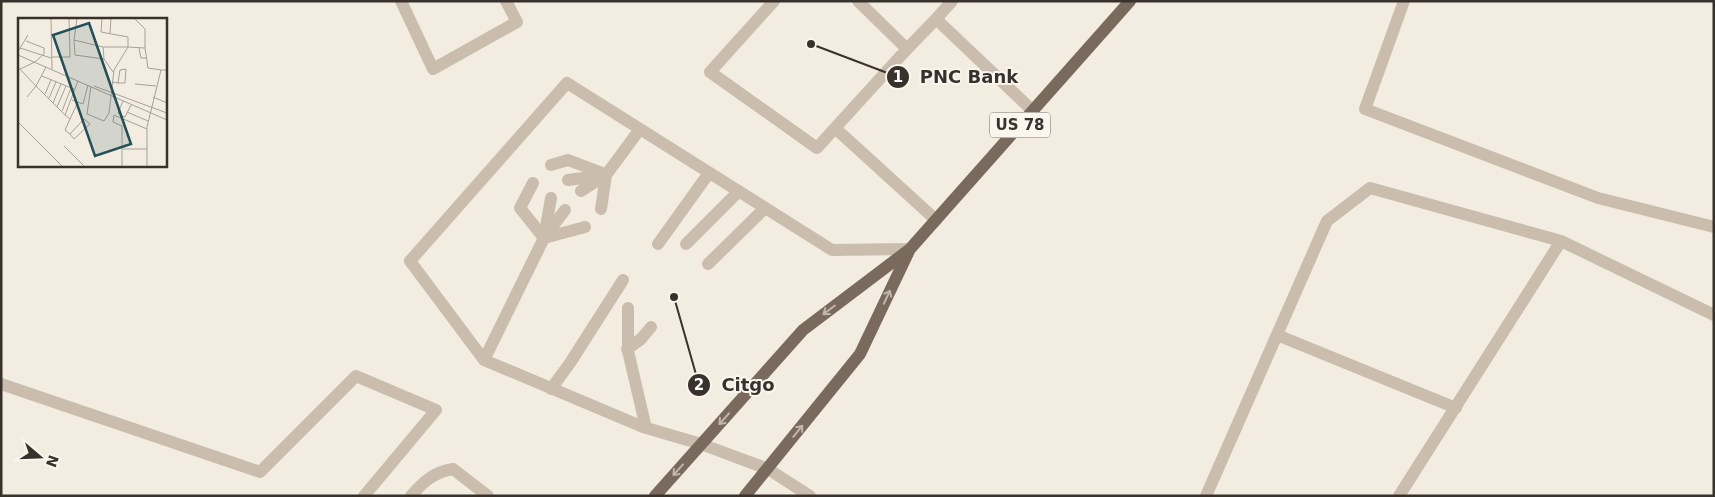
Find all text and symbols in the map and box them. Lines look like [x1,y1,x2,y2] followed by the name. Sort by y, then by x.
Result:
[18,18,166,166] inset map
[885,61,1028,94] callout: PNC Bank
[920,66,1019,87] text: PNC Bank
[893,68,903,86] text: 1
[990,112,1050,138] road number: US 78
[883,290,893,305] one-way arrow
[823,305,836,316] one-way arrow
[687,368,785,401] callout: Citgo
[721,374,775,395] text: Citgo
[694,376,704,394] text: 2
[718,412,730,425] one-way arrow
[793,425,804,438] one-way arrow
[15,432,65,482] north arrow
[43,453,62,469] text: N
[673,463,684,476] one-way arrow

